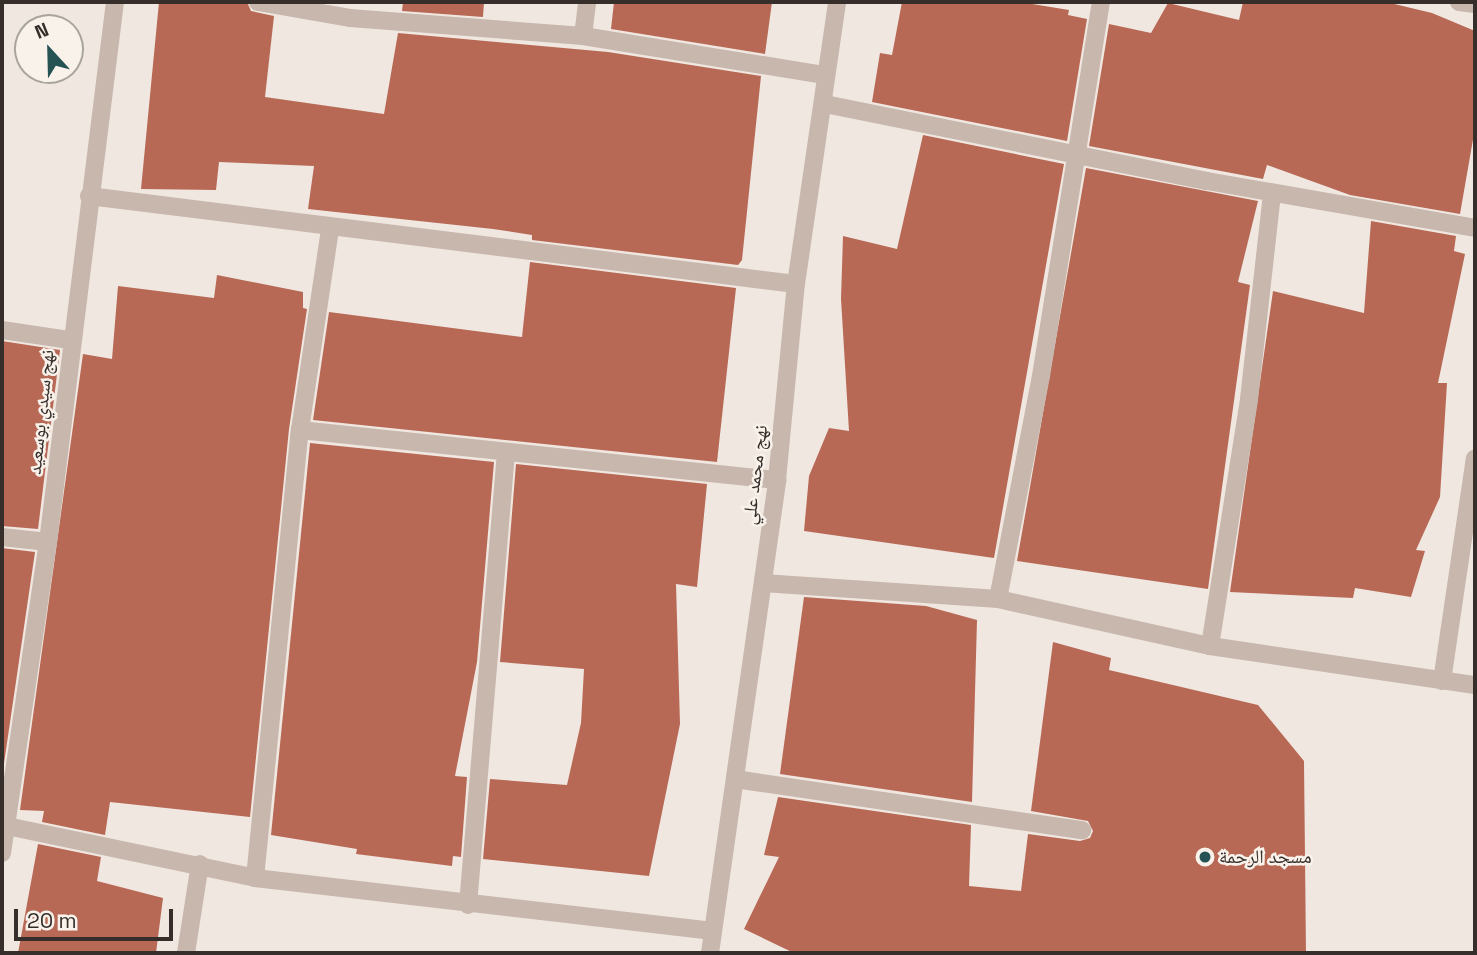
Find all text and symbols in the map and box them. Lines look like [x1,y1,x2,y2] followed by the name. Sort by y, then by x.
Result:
[14,14,84,84] north arrow
[31,17,52,45] text: N
[23,348,59,476] street label: نهج سيدي بوسعيد
[738,424,772,526] street label: نهج محمد علي
[1219,846,1312,868] place label: مسجد الرحمة
[1197,849,1213,865] marker: مسجد الرحمة
[18,895,177,939] scale bar
[27,907,77,934] text: 20 m

